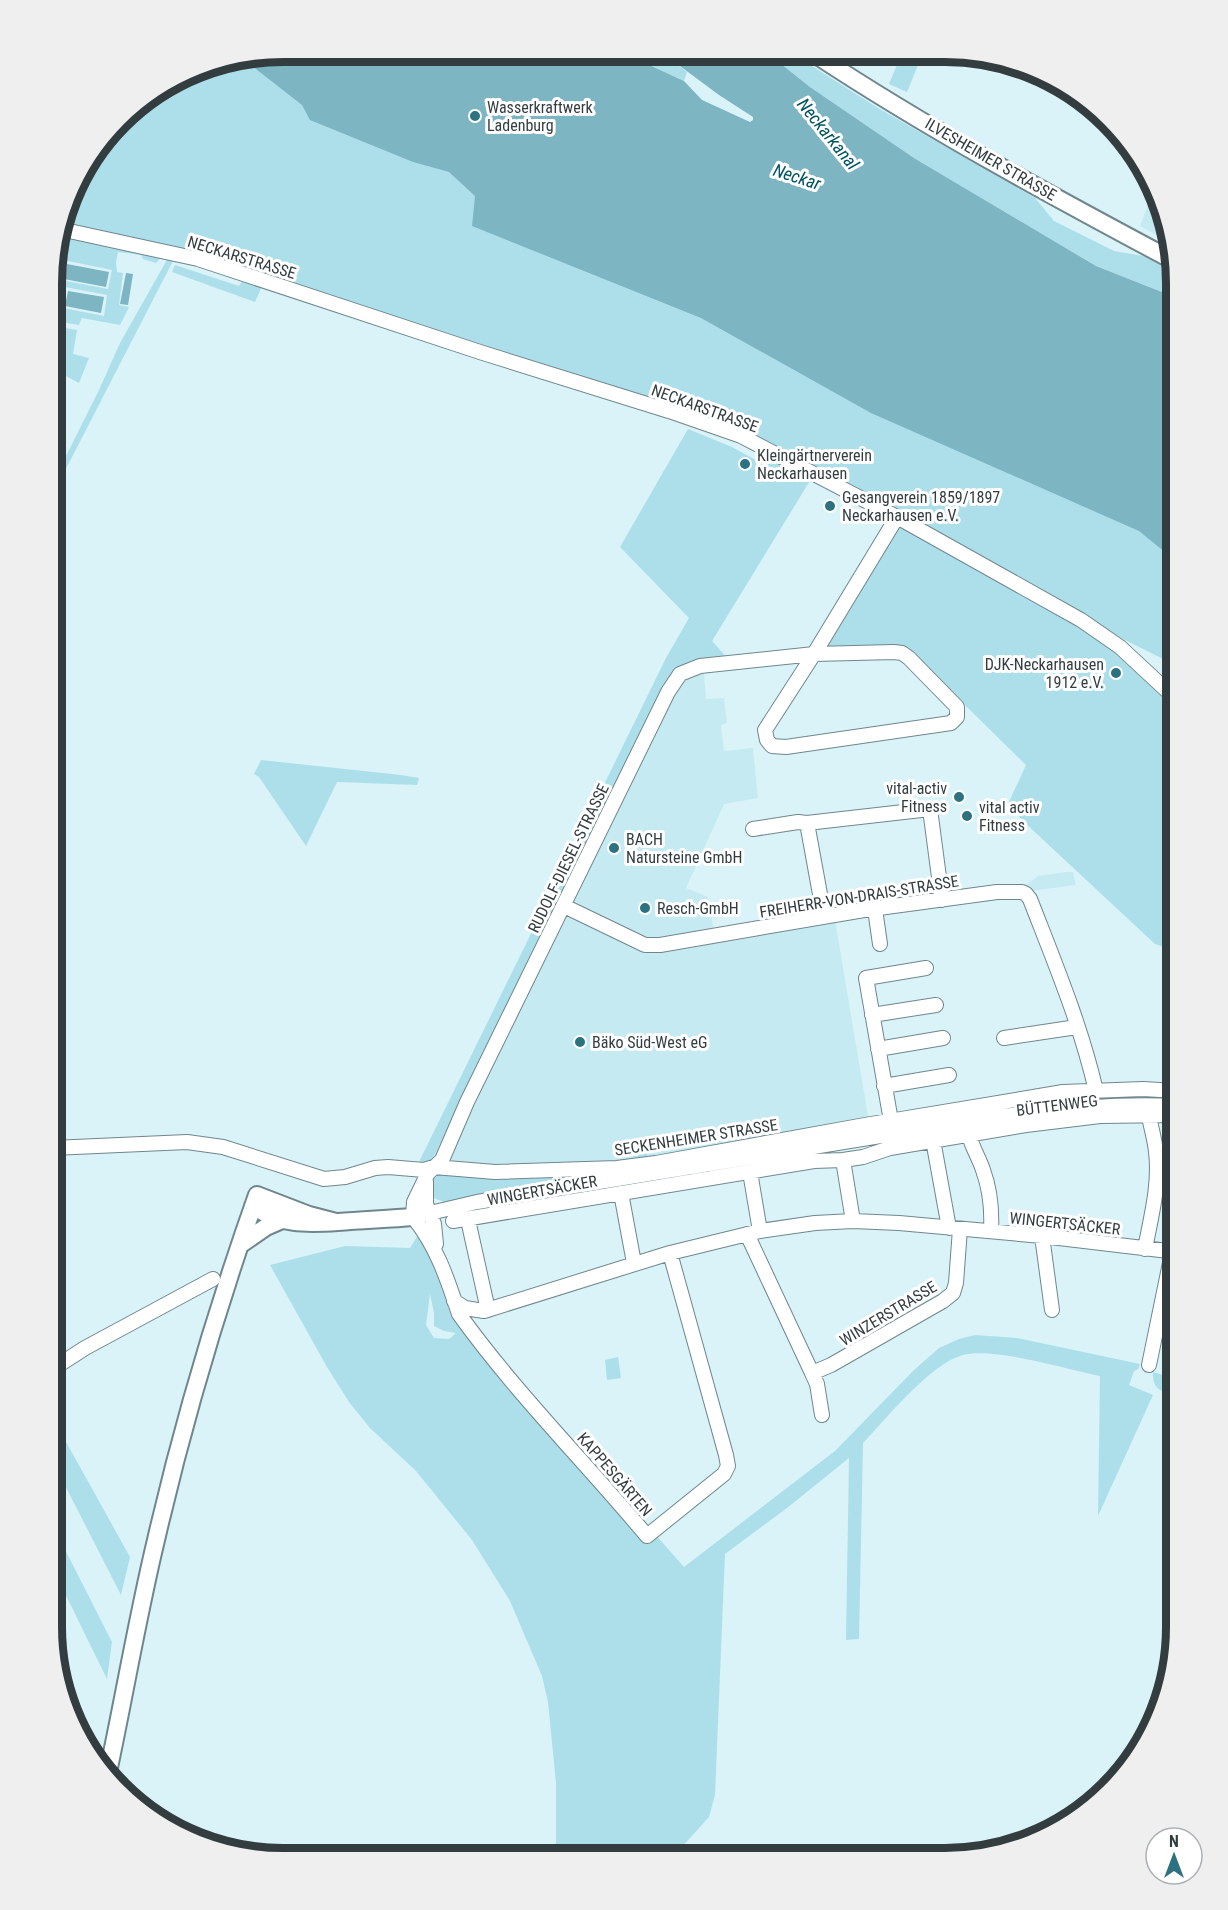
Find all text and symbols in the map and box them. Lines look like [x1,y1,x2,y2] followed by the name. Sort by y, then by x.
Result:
[793,94,864,174] water label: Neckarkanal
[487,98,594,135] place label: Wasserkraftwerk Ladenburg
[468,109,482,123] marker: Wasserkraftwerk Ladenburg
[922,114,1060,205] street label: ILVESHEIMER STRASSE
[771,159,824,194] water label: Neckar
[185,232,298,283] street label: NECKARSTRASSE
[649,380,761,437] street label: NECKARSTRASSE
[757,446,872,483] place label: Kleingärtnerverein Neckarhausen
[738,457,752,471] marker: Kleingärtnerverein Neckarhausen
[842,488,1000,525] place label: Gesangverein 1859/1897 Neckarhausen e.V.
[823,499,837,513] marker: Gesangverein 1859/1897 Neckarhausen e.V.
[985,655,1104,692] place label: DJK-Neckarhausen 1912 e.V.
[1109,666,1123,680] marker: DJK-Neckarhausen 1912 e.V.
[886,779,947,816] place label: vital-activ Fitness
[524,781,613,936] street label: RUDOLF-DIESEL-STRASSE
[952,790,966,804] marker: vital-activ Fitness
[979,798,1040,835] place label: vital activ Fitness
[960,809,974,823] marker: vital activ Fitness
[626,830,742,867] place label: BACH Natursteine GmbH
[607,841,621,855] marker: BACH Natursteine GmbH
[758,871,960,922] street label: FREIHERR-VON-DRAIS-STRASSE
[657,899,739,918] place label: Resch-GmbH
[638,901,652,915] marker: Resch-GmbH
[592,1033,707,1052] place label: Bäko Süd-West eG
[573,1035,587,1049] marker: Bäko Süd-West eG
[1015,1091,1099,1120] street label: BÜTTENWEG
[613,1115,779,1160] street label: SECKENHEIMER STRASSE
[486,1171,599,1210] street label: WINGERTSÄCKER
[1009,1208,1122,1239] street label: WINGERTSÄCKER
[836,1277,940,1350] street label: WINZERSTRASSE
[573,1429,656,1520] street label: KAPPESGÄRTEN
[1144,1826,1204,1886] north arrow
[1169,1832,1179,1851] text: N

